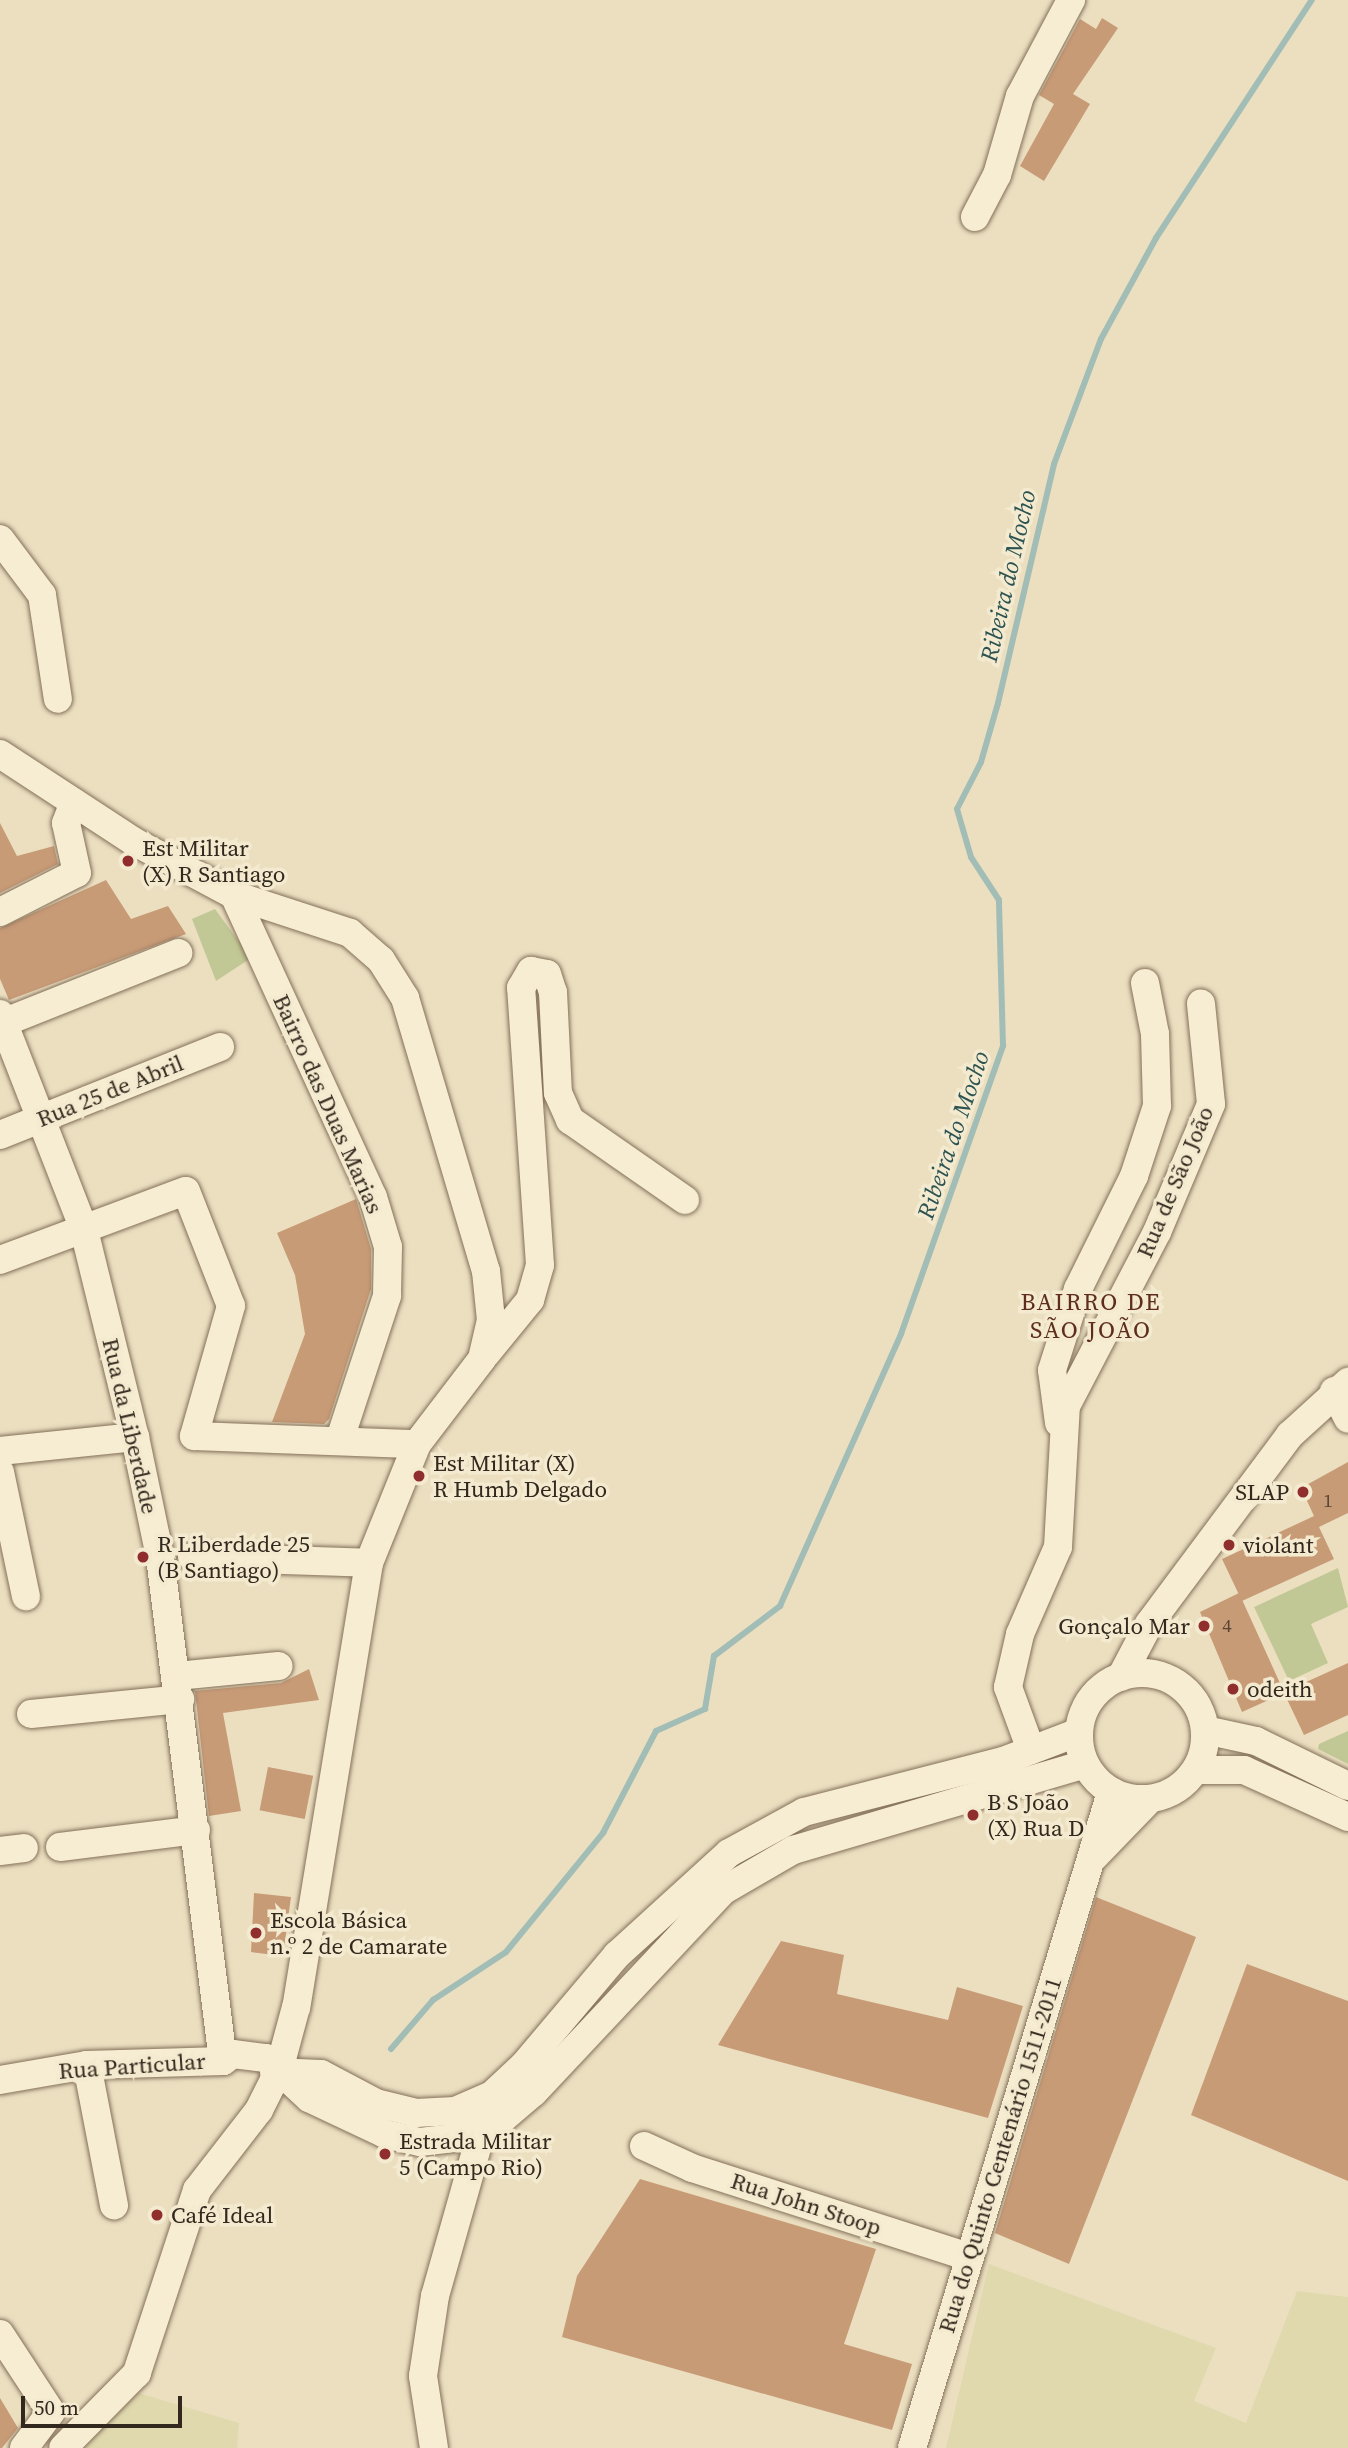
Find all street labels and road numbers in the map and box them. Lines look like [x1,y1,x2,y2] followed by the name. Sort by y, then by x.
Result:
[267,990,389,1218] street label: Bairro das Duas Marias
[33,1049,187,1133] street label: Rua 25 de Abril
[1131,1102,1219,1262] street label: Rua de São João
[96,1335,164,1517] street label: Rua da Liberdade
[933,1974,1067,2336] street label: Rua do Quinto Centenário 1511-2011
[58,2047,206,2085] street label: Rua Particular
[727,2167,885,2241] street label: Rua John Stoop

